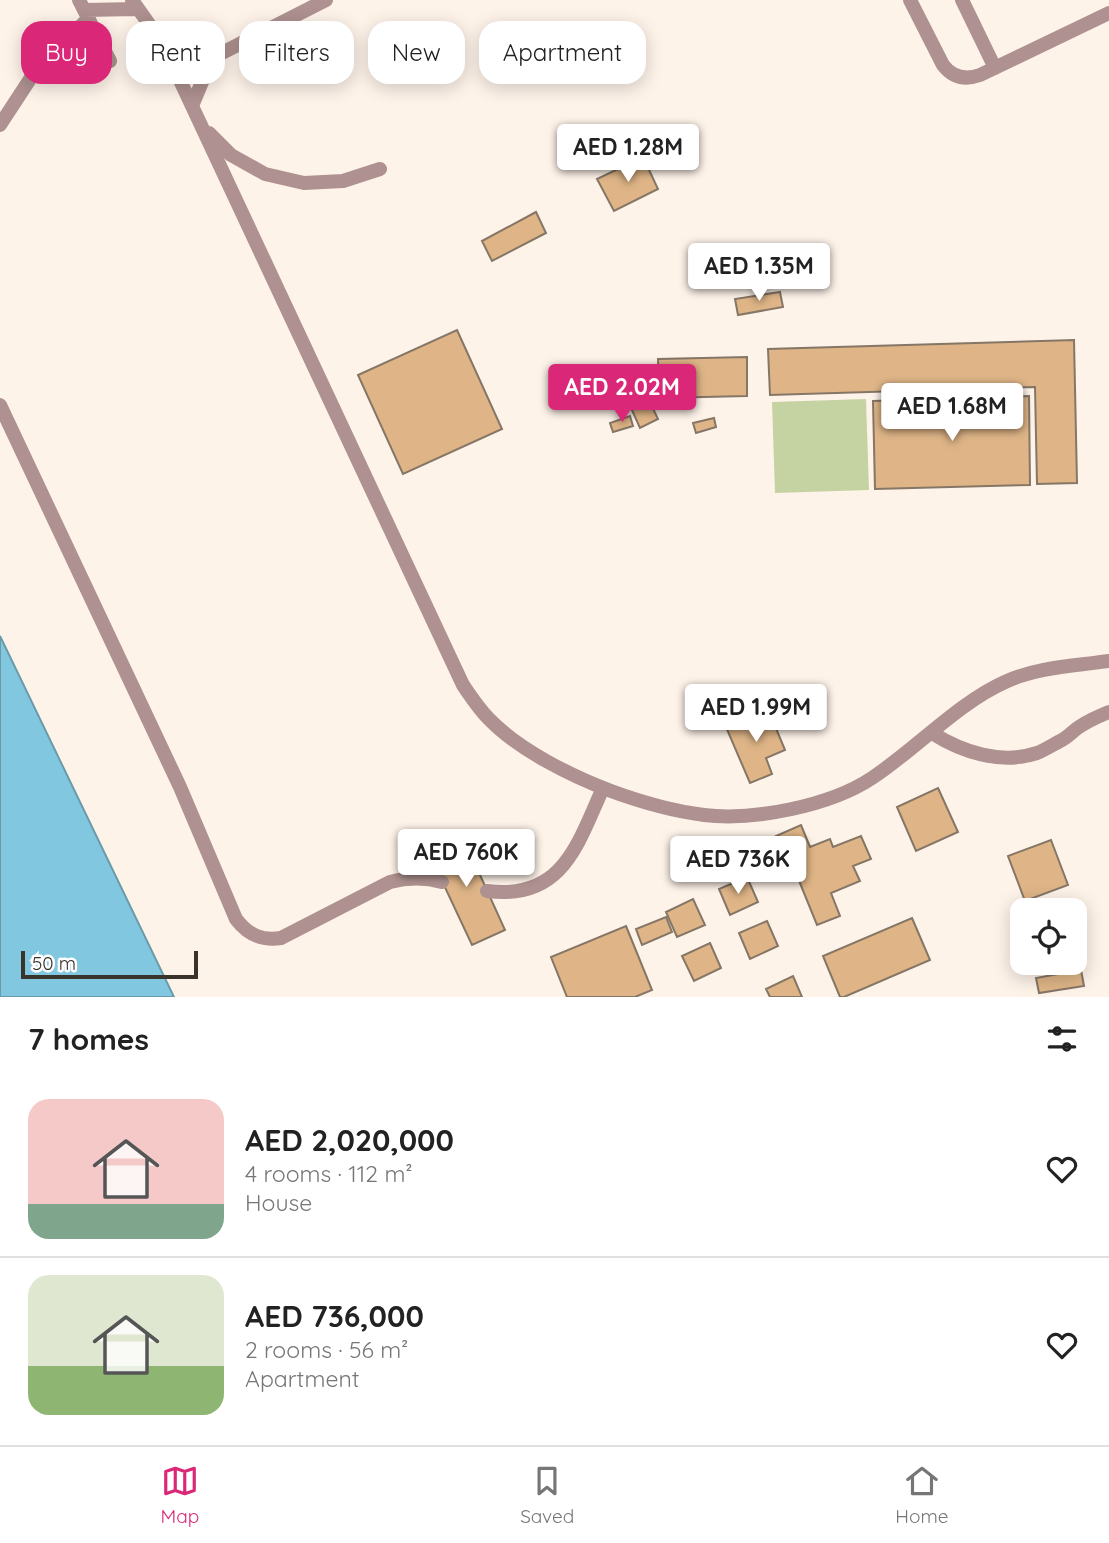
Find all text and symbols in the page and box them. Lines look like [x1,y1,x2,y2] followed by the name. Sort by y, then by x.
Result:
[21,21,112,84] chip: Buy
[126,21,225,84] chip: Rent
[239,21,354,84] chip: Filters
[368,21,465,84] chip: New
[479,21,646,84] chip: Apartment
[548,124,708,184] pin: AED 1.28M
[573,132,683,161] text: AED 1.28M
[679,244,839,303] pin: AED 1.35M
[704,251,814,280] text: AED 1.35M
[542,364,702,424] pin: AED 2.02M
[564,372,680,401] text: AED 2.02M
[872,384,1032,443] pin: AED 1.68M
[897,391,1007,420] text: AED 1.68M
[676,684,836,744] pin: AED 1.99M
[701,692,811,721] text: AED 1.99M
[394,830,538,889] pin: AED 760K
[666,836,810,896] pin: AED 736K
[414,837,518,866] text: AED 760K
[686,844,790,873] text: AED 736K
[1010,898,1087,975] map controls
[1010,898,1087,975] button: locate
[21,948,198,980] scale bar
[32,951,76,975] text: 50 m
[28,1020,149,1058] text: 7 homes
[1043,1020,1081,1058] icon: filters
[245,1121,454,1159] text: AED 2,020,000
[84,1127,168,1211] icon: home
[1043,1150,1081,1188] icon: heart
[245,1159,413,1188] text: 4 rooms · 112 m²
[245,1188,312,1217] text: House
[245,1297,424,1335] text: AED 736,000
[84,1303,168,1387] icon: home
[1043,1326,1081,1364] icon: heart
[245,1335,408,1364] text: 2 rooms · 56 m²
[245,1364,359,1393] text: Apartment
[160,1462,199,1528] tab: Map
[520,1462,574,1528] tab: Saved
[895,1462,949,1528] tab: Home

